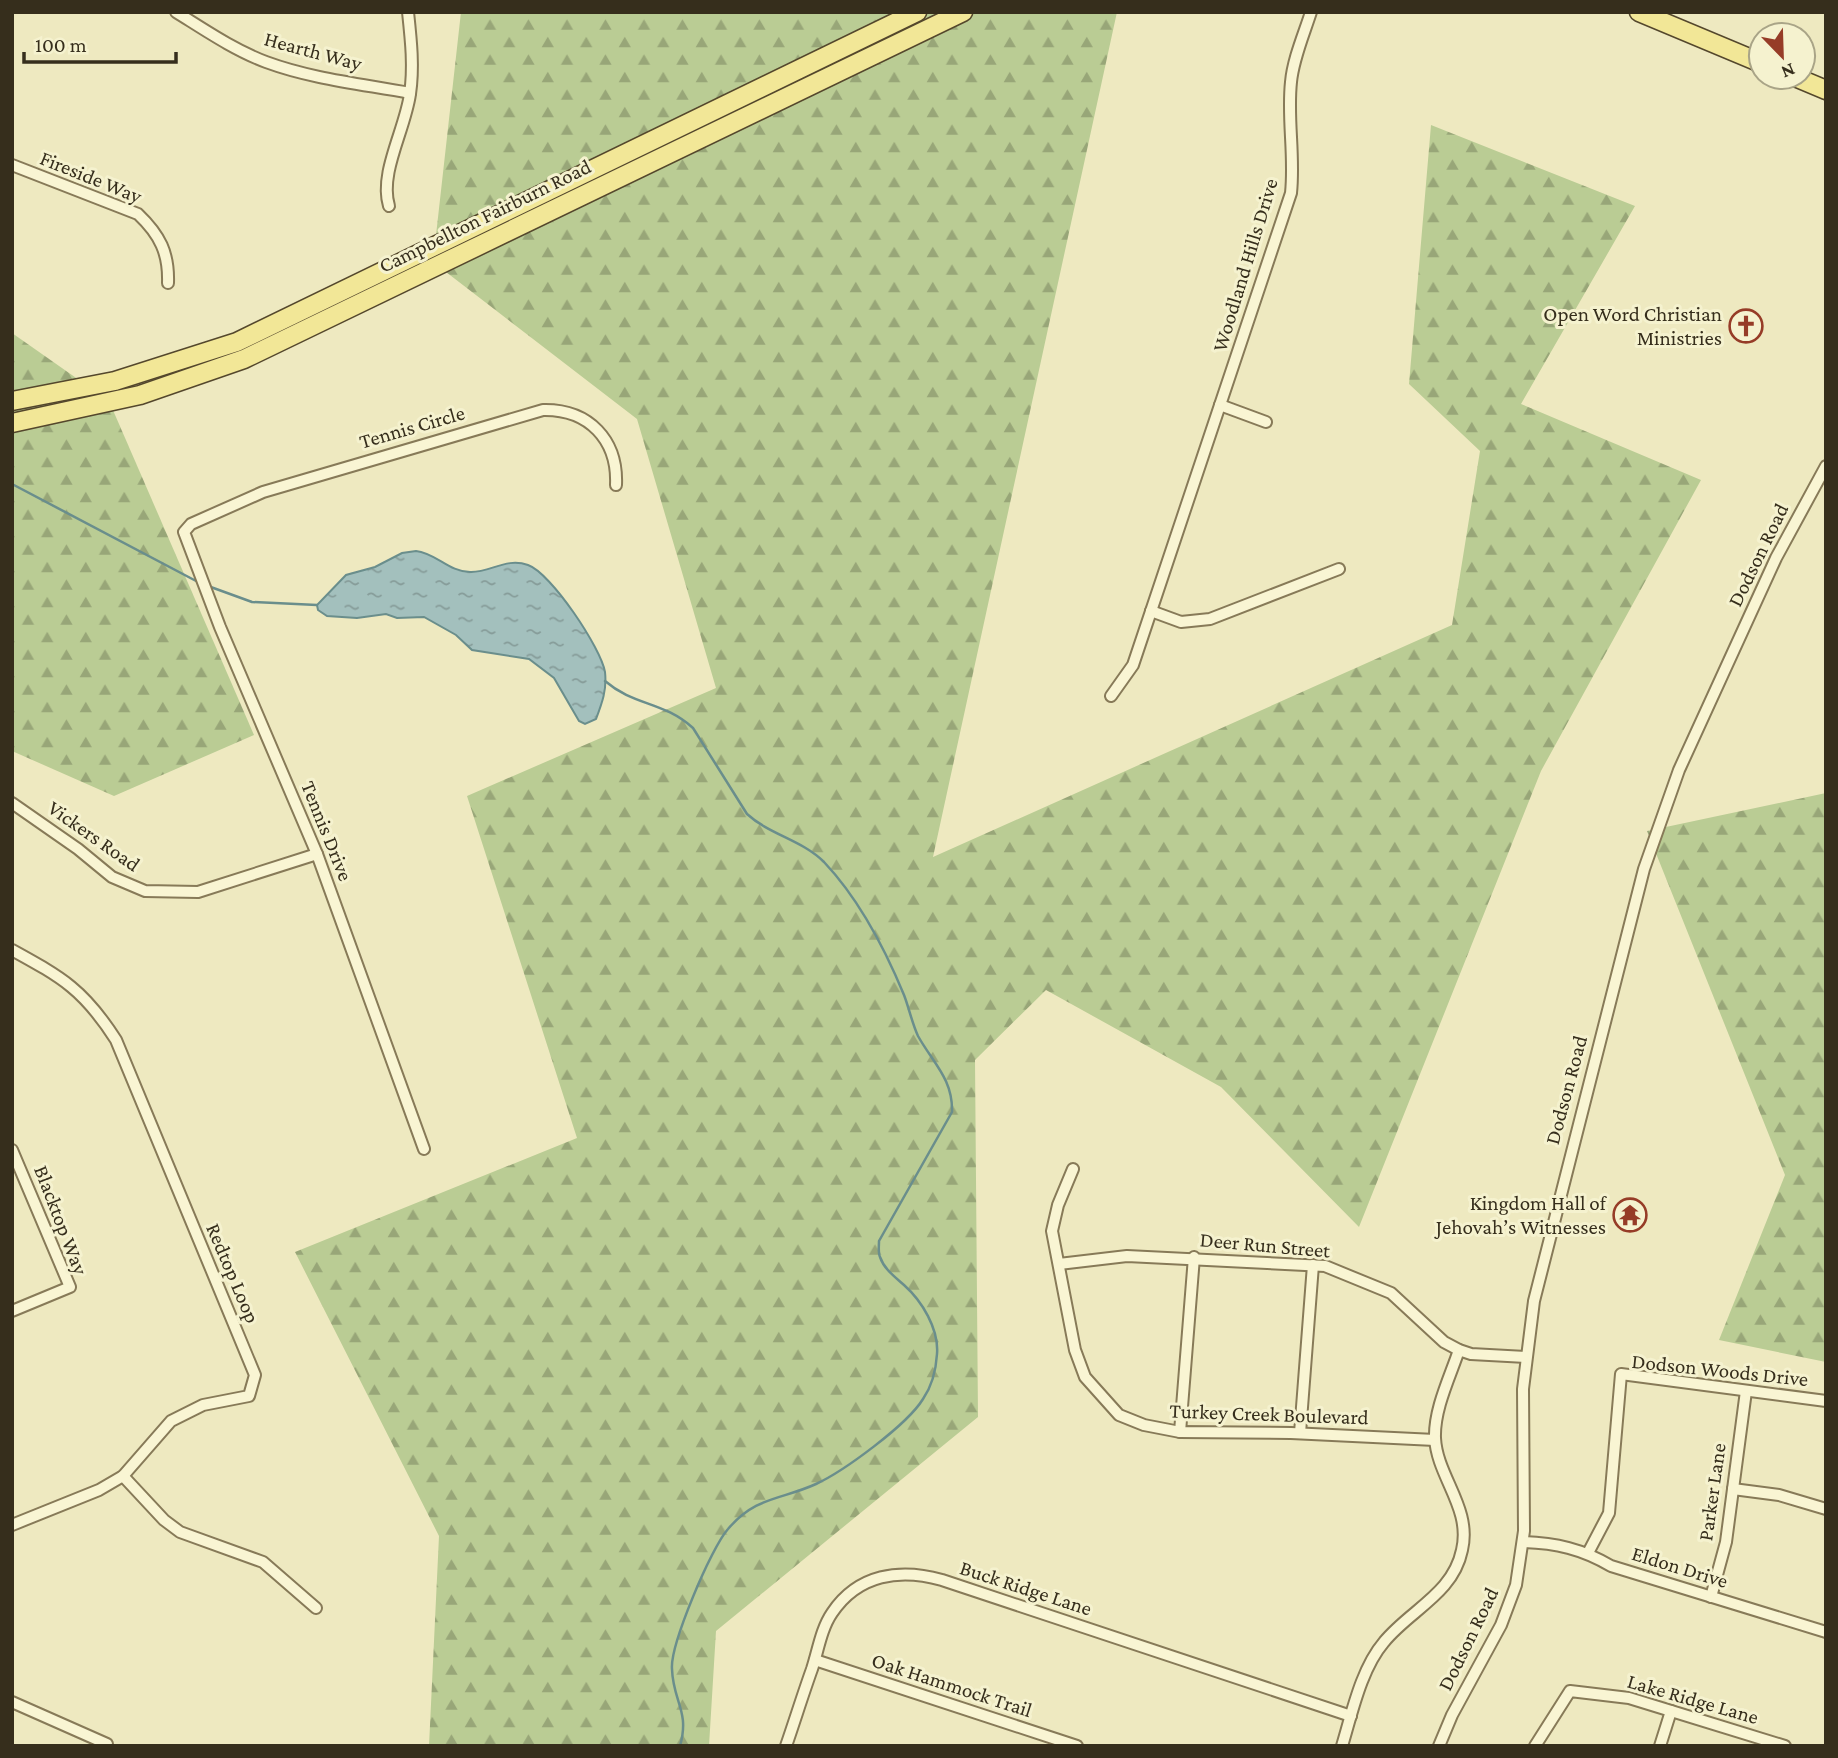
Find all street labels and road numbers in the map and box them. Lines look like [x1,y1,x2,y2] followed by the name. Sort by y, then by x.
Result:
[262,26,365,76] street label: Hearth Way
[37,146,146,208] street label: Fireside Way
[375,154,595,278] street label: Campbellton Fairburn Road
[1207,175,1283,355] street label: Woodland Hills Drive
[357,401,467,453] street label: Tennis Circle
[1723,499,1793,611] street label: Dodson Road
[296,777,358,885] street label: Tennis Drive
[43,795,145,877] street label: Vickers Road
[1540,1033,1592,1147] street label: Dodson Road
[29,1162,93,1278] street label: Blacktop Way
[201,1219,265,1327] street label: Redtop Loop
[1199,1227,1332,1263] street label: Deer Run Street
[1630,1349,1810,1391] street label: Dodson Woods Drive
[1169,1399,1369,1429] street label: Turkey Creek Boulevard
[1693,1442,1731,1542] street label: Parker Lane
[1629,1541,1731,1593] street label: Eldon Drive
[957,1555,1095,1621] street label: Buck Ridge Lane
[1433,1583,1503,1695] street label: Dodson Road
[869,1648,1035,1722] street label: Oak Hammock Trail
[1625,1669,1761,1729] street label: Lake Ridge Lane

